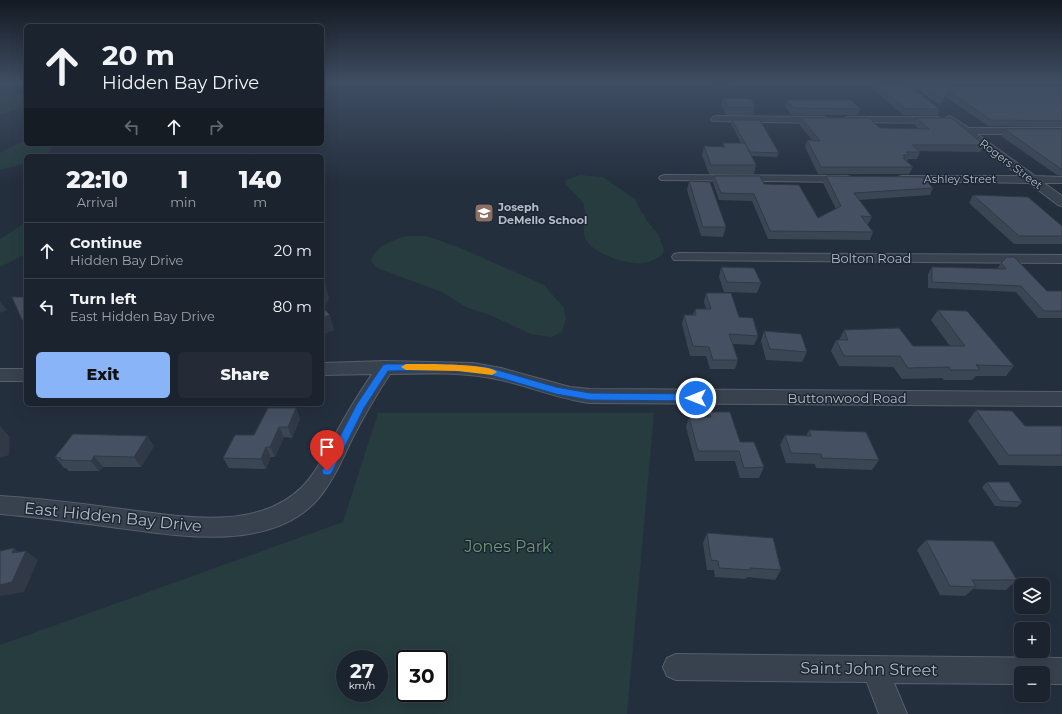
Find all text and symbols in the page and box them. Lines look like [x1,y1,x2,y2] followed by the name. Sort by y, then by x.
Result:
[102,38,175,72] text: 20 m
[36,40,88,92] icon: ahead
[102,72,259,94] text: Hidden Bay Drive
[121,116,143,138] icon: left
[163,116,185,138] icon: ahead
[205,116,227,138] icon: right
[977,136,1046,192] street label: Rogers Street
[66,165,128,194] text: 22:10
[178,165,188,194] text: 1
[239,165,282,194] text: 140
[924,172,997,186] street label: Ashley Street
[77,194,118,210] text: Arrival
[170,194,196,210] text: min
[253,194,267,210] text: m
[497,200,587,227] place label: Joseph DeMello School
[473,202,495,224] school or university icon: Joseph DeMello School
[70,233,142,252] text: Continue
[36,240,58,262] icon: ahead
[274,241,312,260] text: 20 m
[831,250,911,266] street label: Bolton Road
[70,252,183,268] text: Hidden Bay Drive
[70,289,137,308] text: Turn left
[36,296,58,318] icon: left
[273,297,312,316] text: 80 m
[70,308,215,324] text: East Hidden Bay Drive
[36,352,170,398] button: Exit
[178,352,312,398] button: Share
[675,377,717,419] position arrow
[787,390,907,406] street label: Buttonwood Road
[310,430,344,471] pin
[316,436,338,458] icon: arrive
[23,498,203,536] street label: East Hidden Bay Drive
[463,537,552,556] park label: Jones Park
[1014,578,1050,702] map controls
[1014,578,1050,614] button: layers
[1014,622,1050,658] button: +
[396,650,448,702] speed limit sign: 30
[800,658,938,680] street label: Saint John Street
[350,659,374,683] text: 27
[1014,666,1050,702] button: −
[349,679,375,692] text: km/h

